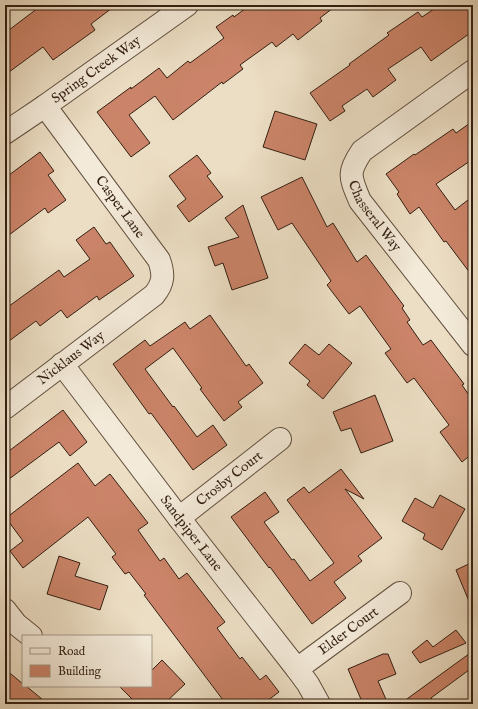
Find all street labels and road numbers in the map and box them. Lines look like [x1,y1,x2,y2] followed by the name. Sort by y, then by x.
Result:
[48,32,144,108] street label: Spring Creek Way
[91,172,149,242] street label: Casper Lane
[344,178,405,255] street label: Chasseral Way
[34,327,108,389] street label: Nicklaus Way
[193,447,266,510] street label: Crosby Court
[156,492,227,576] street label: Sandpiper Lane
[315,603,382,659] street label: Elder Court

